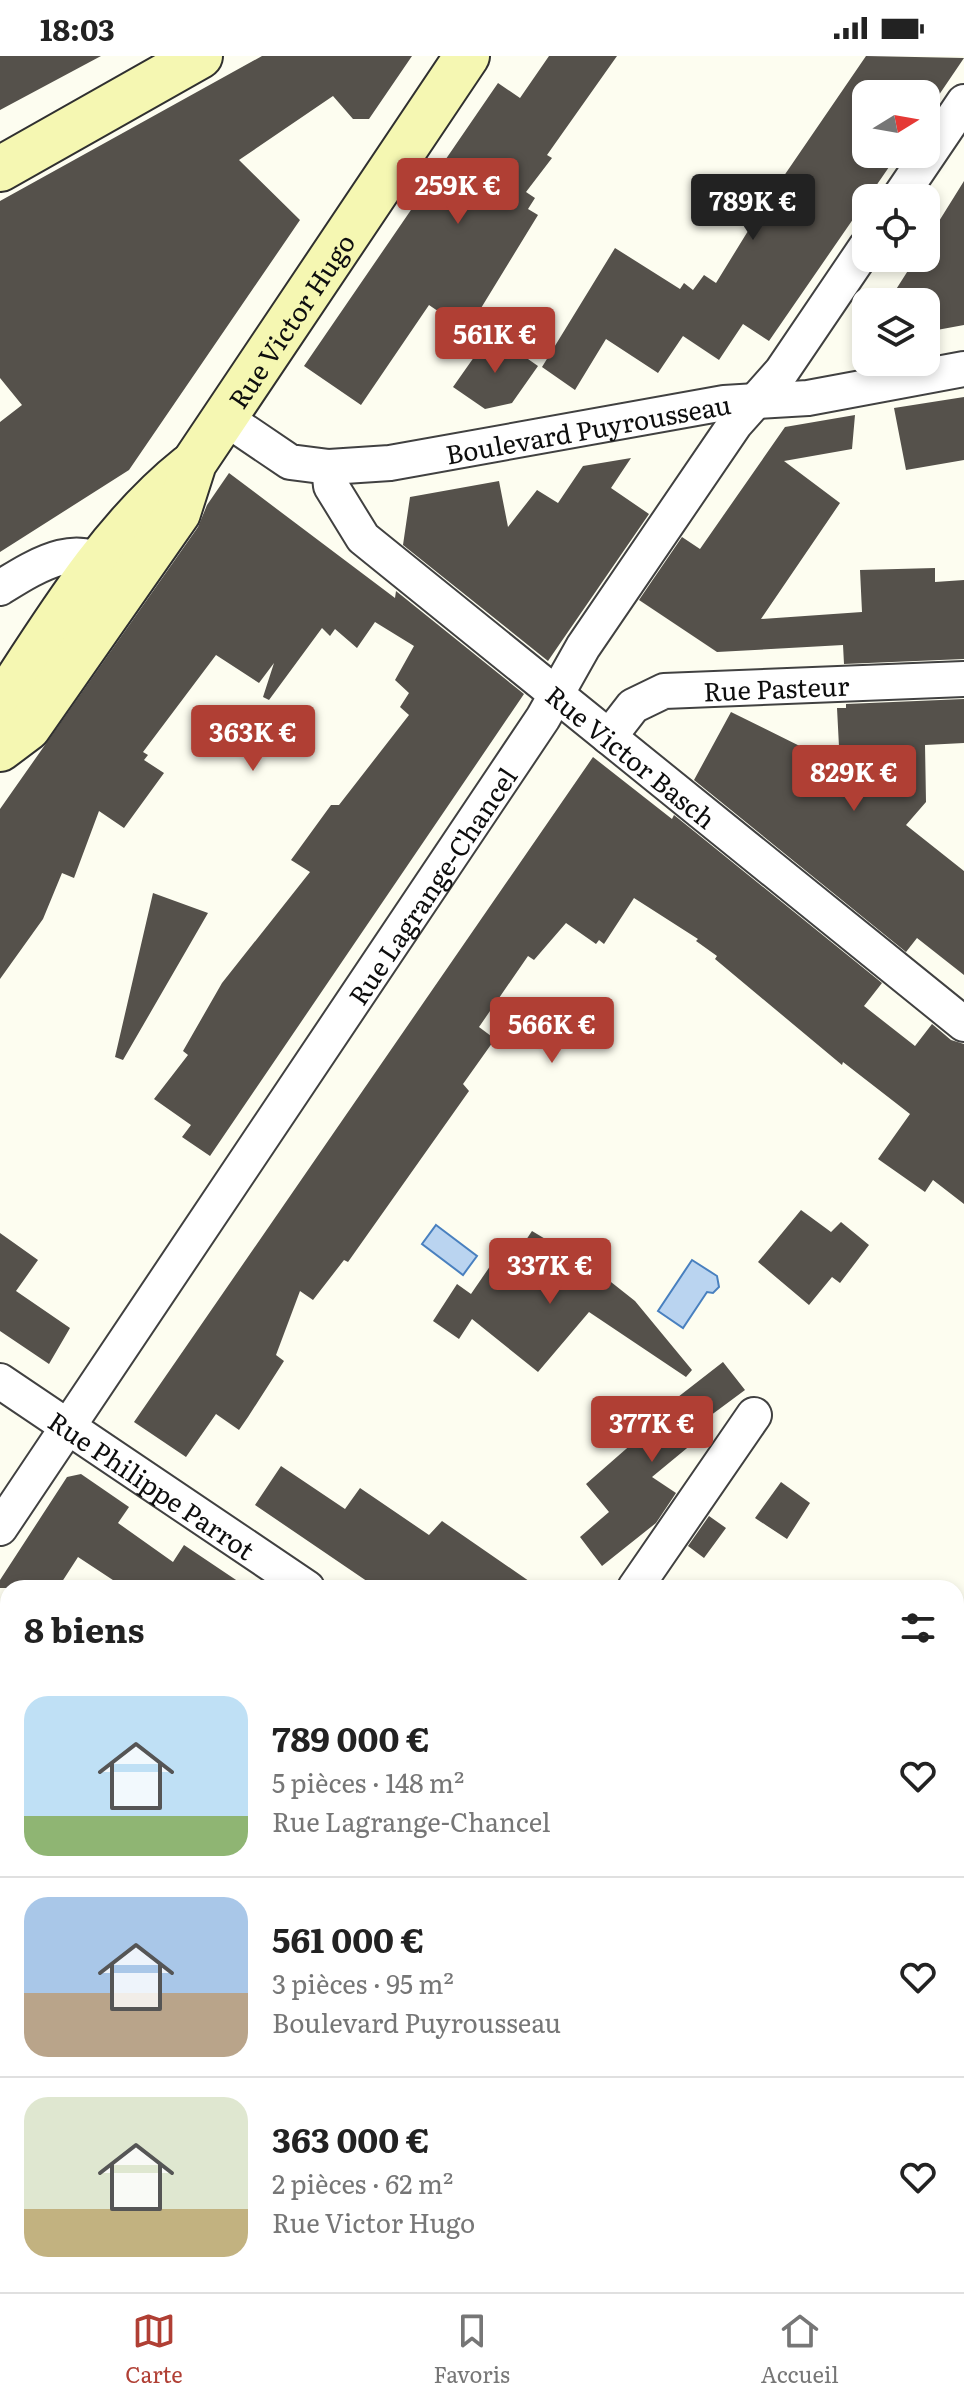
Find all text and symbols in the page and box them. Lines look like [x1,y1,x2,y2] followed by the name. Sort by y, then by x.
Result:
[40,6,115,50] text: 18:03
[852,80,940,168] north arrow
[852,80,940,376] map controls
[393,158,523,226] pin: 259K €
[415,164,501,203] text: 259K €
[688,174,818,242] pin: 789K €
[709,180,797,219] text: 789K €
[852,184,940,272] button: locate
[217,225,363,415] street label: Rue Victor Hugo
[852,288,940,376] button: layers
[430,307,560,375] pin: 561K €
[453,313,537,352] text: 561K €
[442,383,734,472] street label: Boulevard Puyrousseau
[702,664,851,709] street label: Rue Pasteur
[538,675,725,836] street label: Rue Victor Basch
[188,705,318,773] pin: 363K €
[209,711,297,750] text: 363K €
[789,745,919,813] pin: 829K €
[810,751,898,790] text: 829K €
[337,758,525,1012] street label: Rue Lagrange-Chancel
[487,997,617,1065] pin: 566K €
[508,1003,596,1042] text: 566K €
[485,1238,615,1306] pin: 337K €
[507,1244,593,1283] text: 337K €
[587,1396,717,1464] pin: 377K €
[42,1400,264,1568] street label: Rue Philippe Parrot
[609,1402,695,1441] text: 377K €
[24,1603,144,1653] text: 8 biens
[896,1606,940,1650] icon: filters
[272,1712,430,1762] text: 789 000 €
[88,1728,184,1824] icon: home
[896,1754,940,1798] icon: heart
[272,1762,464,1801] text: 5 pièces · 148 m²
[272,1801,551,1840] text: Rue Lagrange-Chancel
[272,1913,425,1963] text: 561 000 €
[88,1929,184,2025] icon: home
[896,1955,940,1999] icon: heart
[272,1963,454,2002] text: 3 pièces · 95 m²
[272,2002,561,2041] text: Boulevard Puyrousseau
[272,2113,430,2163] text: 363 000 €
[88,2129,184,2225] icon: home
[896,2155,940,2199] icon: heart
[272,2163,453,2202] text: 2 pièces · 62 m²
[272,2202,475,2241] text: Rue Victor Hugo
[125,2309,183,2390] tab: Carte
[433,2309,510,2390] tab: Favoris
[761,2309,839,2390] tab: Accueil

